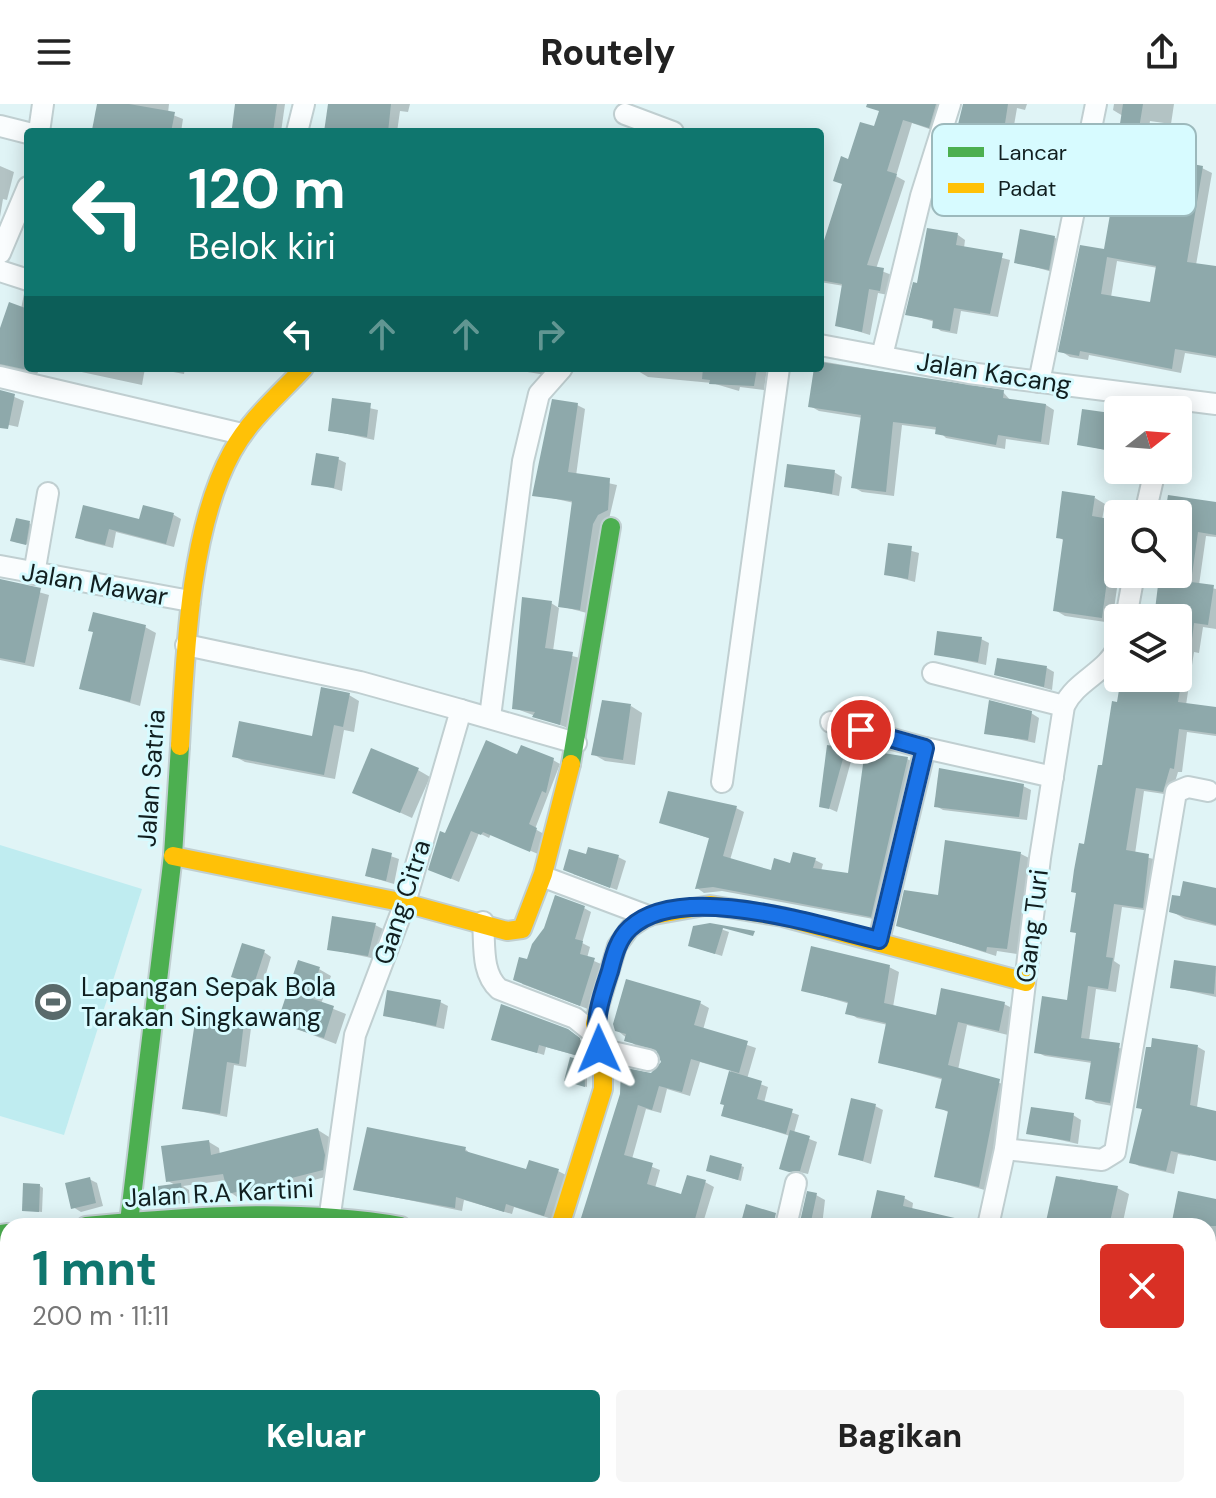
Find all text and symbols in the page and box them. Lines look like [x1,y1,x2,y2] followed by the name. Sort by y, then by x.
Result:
[541,29,675,76] text: Routely
[32,30,76,74] icon: menu
[1140,30,1184,74] icon: share
[932,124,1196,216] legend
[998,138,1067,167] text: Lancar
[188,152,346,225] text: 120 m
[56,160,160,264] icon: left
[998,174,1056,203] text: Padat
[188,223,336,270] text: Belok kiri
[276,312,320,356] icon: left
[360,312,404,356] icon: ahead
[444,312,488,356] icon: ahead
[528,312,572,356] icon: right
[914,344,1074,402] street label: Jalan Kacang
[1104,396,1192,484] north arrow
[1104,396,1192,692] map controls
[1104,500,1192,588] button: search
[19,554,171,614] street label: Jalan Mawar
[1104,604,1192,692] button: layers
[827,696,895,764] pin
[129,708,173,848] street label: Jalan Satria
[839,708,883,752] icon: arrive
[366,835,438,969] street label: Gang Citra
[1008,867,1056,985] street label: Gang Turi
[81,970,336,1034] place label: Lapangan Sepak Bola Tarakan Singkawang
[32,981,74,1023] sports icon: Lapangan Sepak Bola Tarakan Singkawang
[557,1007,641,1091] position arrow
[123,1171,315,1215] street label: Jalan R.A Kartini
[32,1237,157,1300] text: 1 mnt
[1100,1244,1184,1328] button: close
[32,1299,169,1333] text: 200 m · 11:11
[32,1390,600,1482] button: Keluar
[616,1390,1184,1482] button: Bagikan

